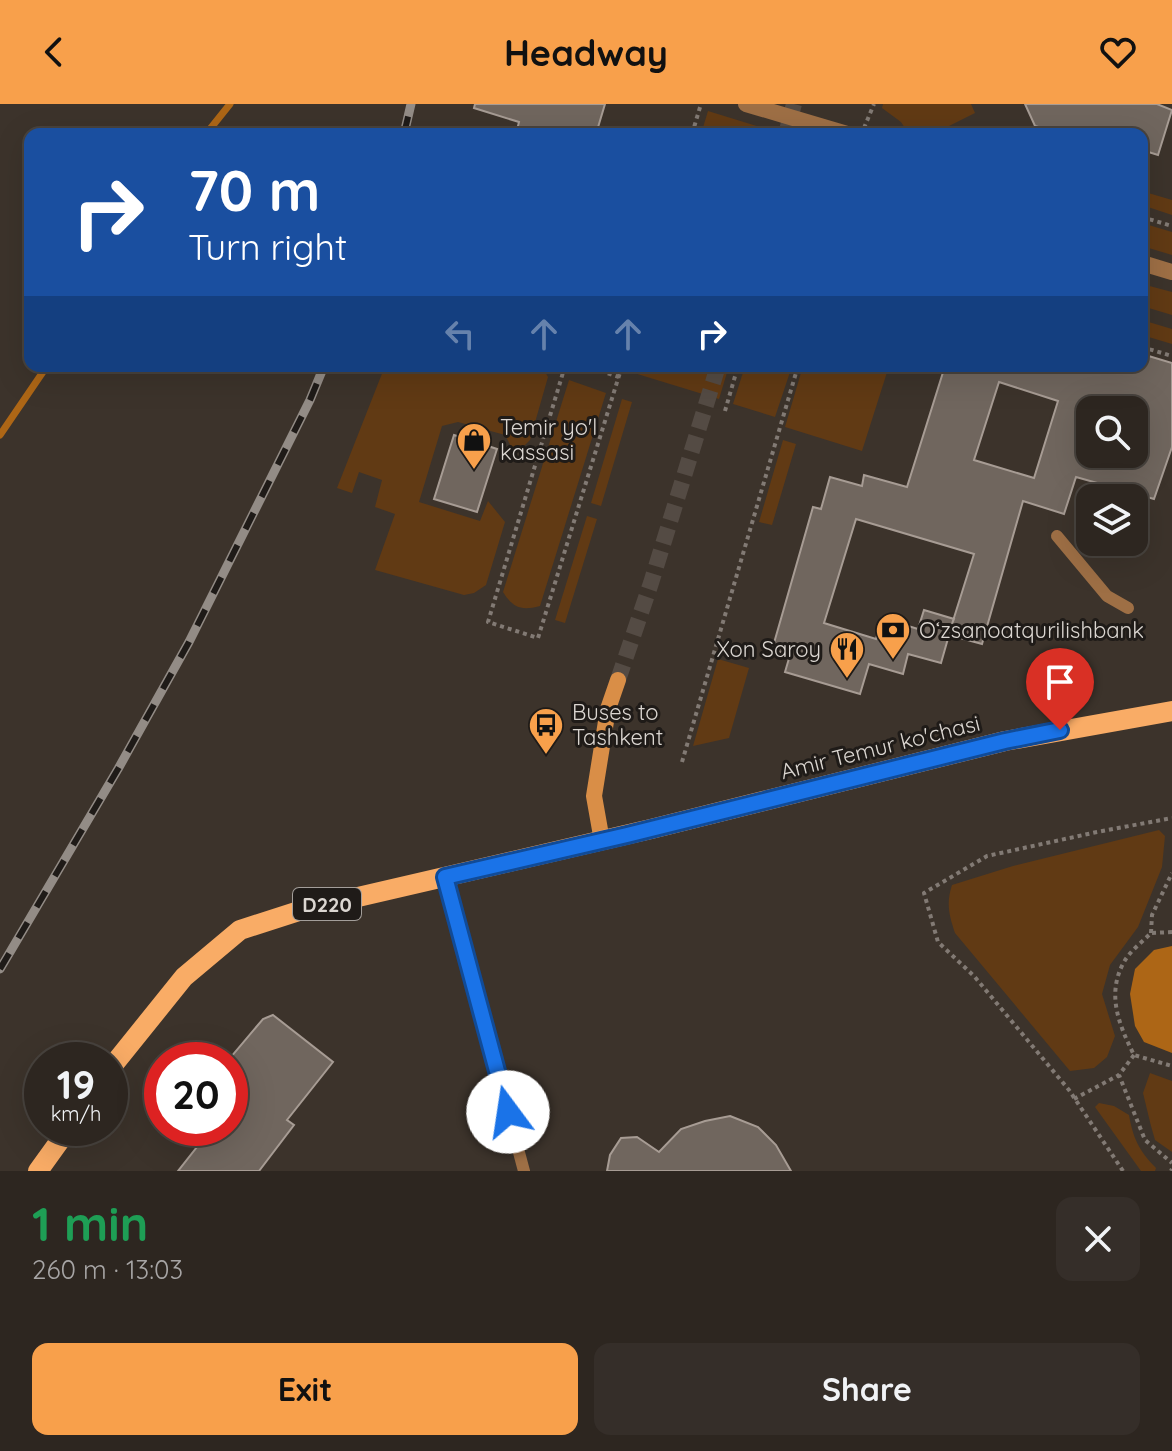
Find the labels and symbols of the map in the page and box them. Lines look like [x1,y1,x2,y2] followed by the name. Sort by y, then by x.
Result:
[500,413,597,466] place label: Temir yo'l kassasi
[455,421,493,471] shop icon: Temir yo'l kassasi
[874,611,912,661] bank icon: Oʻzsanoatqurilishbank
[919,616,1144,644] place label: Oʻzsanoatqurilishbank
[828,630,866,680] restaurant icon: Xon Saroy
[717,635,821,663] place label: Xon Saroy
[1026,648,1094,730] pin
[572,698,663,751] place label: Buses to Tashkent
[527,706,565,756] bus stop icon: Buses to Tashkent
[777,709,983,785] street label: Amir Temur ko'chasi
[293,888,361,920] road number: D220
[144,1042,248,1146] speed limit sign: 20
[466,1070,550,1154] position arrow

